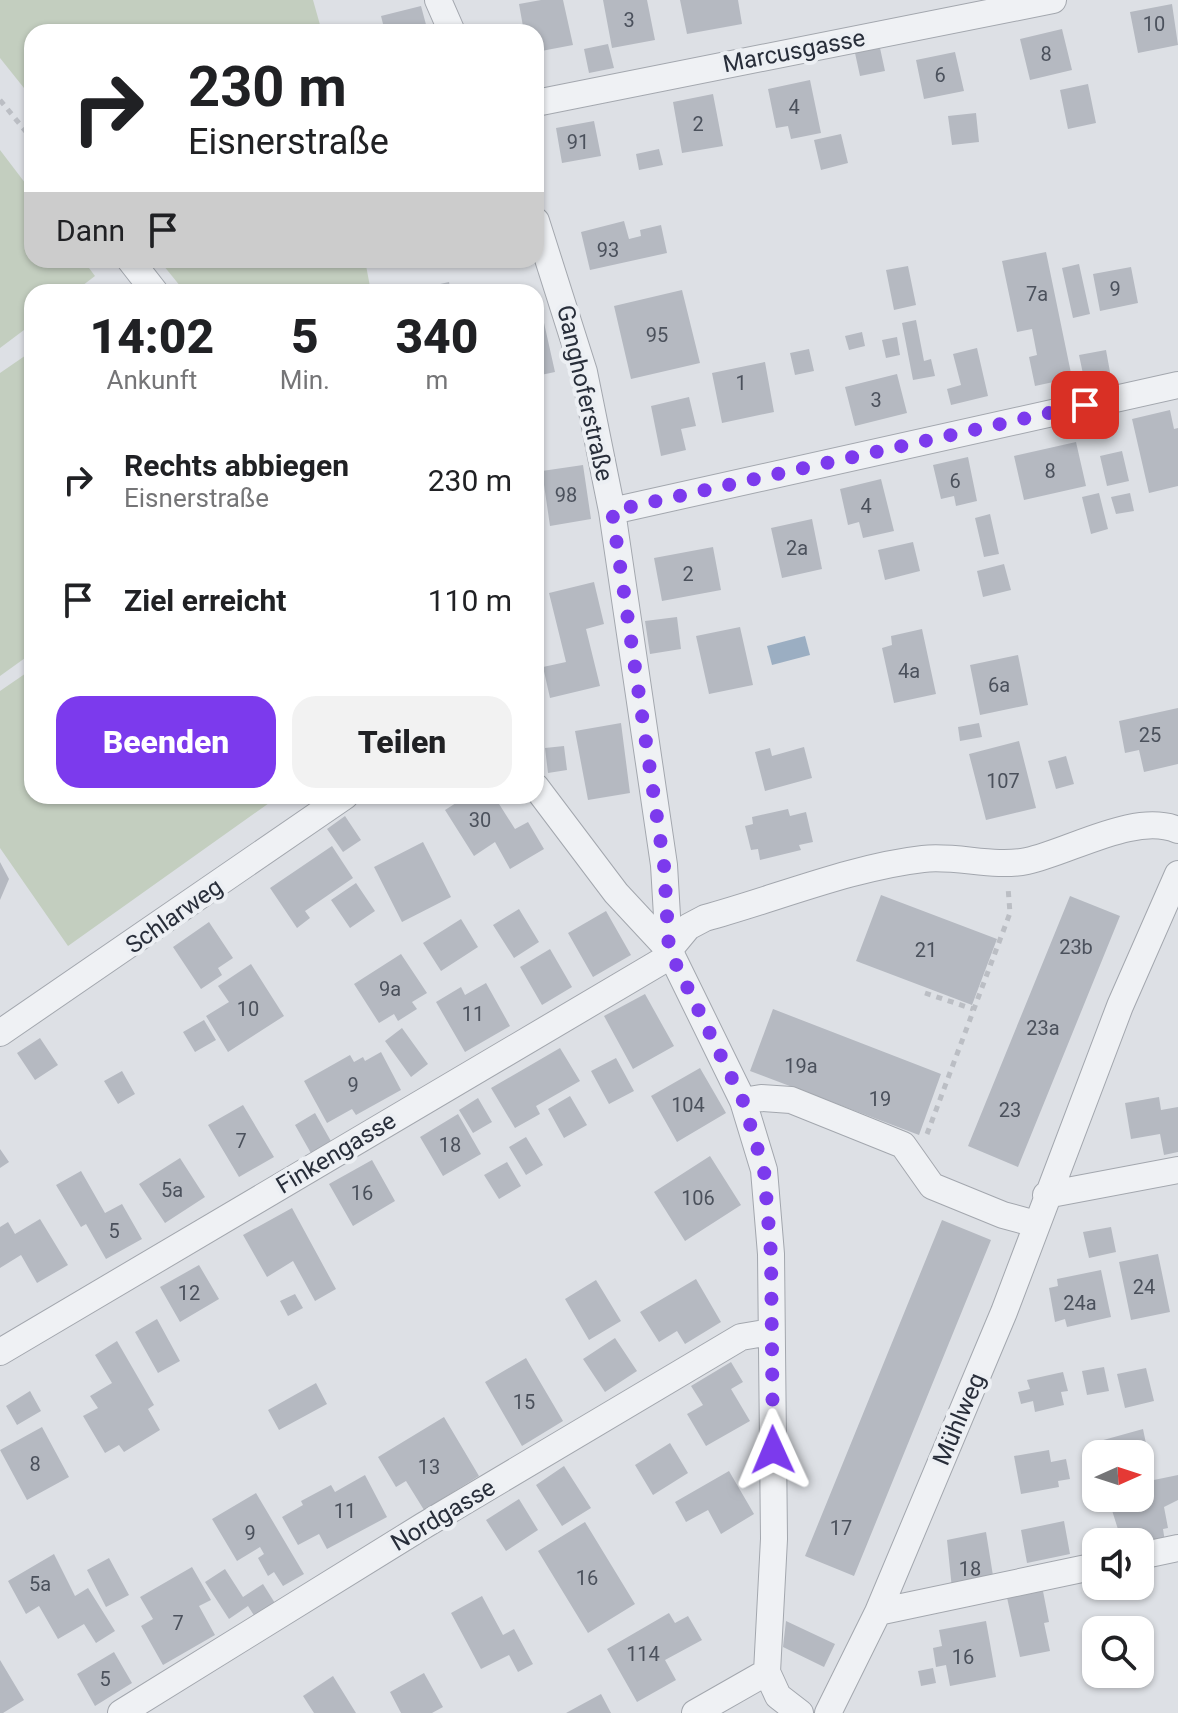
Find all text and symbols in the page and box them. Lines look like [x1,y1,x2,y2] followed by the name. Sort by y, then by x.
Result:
[623,8,635,32] house number: 3
[1143,12,1165,36] house number: 10
[721,24,867,78] street label: Marcusgasse
[1040,42,1052,66] house number: 8
[188,54,347,120] text: 230 m
[56,56,160,160] icon: right
[934,63,946,87] house number: 6
[788,95,800,119] house number: 4
[692,112,704,136] house number: 2
[188,121,389,163] text: Eisnerstraße
[567,130,589,154] house number: 91
[141,208,185,252] icon: arrive
[56,213,125,248] text: Dann
[597,238,619,262] house number: 93
[1109,277,1121,301] house number: 9
[1026,282,1048,306] house number: 7a
[551,302,619,484] street label: Ganghoferstraße
[90,308,214,365] text: 14:02
[291,308,319,365] text: 5
[395,308,478,365] text: 340
[646,323,668,347] house number: 95
[106,365,197,395] text: Ankunft
[280,365,330,395] text: Min.
[426,365,448,395] text: m
[735,371,747,395] house number: 1
[1051,371,1119,439] pin
[1063,383,1107,427] icon: arrive
[870,388,882,412] house number: 3
[124,448,349,483] text: Rechts abbiegen
[56,458,100,502] icon: right
[1044,459,1056,483] house number: 8
[428,463,512,498] text: 230 m
[949,469,961,493] house number: 6
[124,483,269,513] text: Eisnerstraße
[555,483,577,507] house number: 98
[860,494,872,518] house number: 4
[786,536,808,560] house number: 2a
[682,562,694,586] house number: 2
[56,578,100,622] icon: arrive
[124,583,286,618] text: Ziel erreicht
[428,583,512,618] text: 110 m
[898,659,920,683] house number: 4a
[988,673,1010,697] house number: 6a
[56,696,276,788] button: Beenden
[292,696,512,788] button: Teilen
[1139,723,1161,747] house number: 25
[986,769,1020,793] house number: 107
[469,808,491,832] house number: 30
[120,873,228,959] street label: Schlarweg
[1059,935,1093,959] house number: 23b
[915,938,937,962] house number: 21
[379,977,401,1001] house number: 9a
[237,997,259,1021] house number: 10
[462,1002,484,1026] house number: 11
[1026,1016,1060,1040] house number: 23a
[784,1054,818,1078] house number: 19a
[347,1073,359,1097] house number: 9
[869,1087,891,1111] house number: 19
[671,1093,705,1117] house number: 104
[999,1098,1021,1122] house number: 23
[271,1106,401,1200] street label: Finkengasse
[235,1129,247,1153] house number: 7
[439,1133,461,1157] house number: 18
[161,1178,183,1202] house number: 5a
[351,1181,373,1205] house number: 16
[681,1186,715,1210] house number: 106
[108,1219,120,1243] house number: 5
[1133,1275,1155,1299] house number: 24
[178,1281,200,1305] house number: 12
[1063,1291,1097,1315] house number: 24a
[927,1369,991,1469] street label: Mühlweg
[513,1390,535,1414] house number: 15
[731,1408,815,1492] position arrow
[1082,1440,1154,1512] north arrow
[1082,1440,1154,1688] map controls
[29,1452,41,1476] house number: 8
[418,1455,440,1479] house number: 13
[386,1473,500,1557] street label: Nordgasse
[334,1499,356,1523] house number: 11
[830,1516,852,1540] house number: 17
[244,1521,256,1545] house number: 9
[1082,1528,1154,1600] button: sound
[959,1557,981,1581] house number: 18
[576,1566,598,1590] house number: 16
[29,1572,51,1596] house number: 5a
[172,1611,184,1635] house number: 7
[1082,1616,1154,1688] button: search
[626,1642,660,1666] house number: 114
[952,1645,974,1669] house number: 16
[99,1667,111,1691] house number: 5

